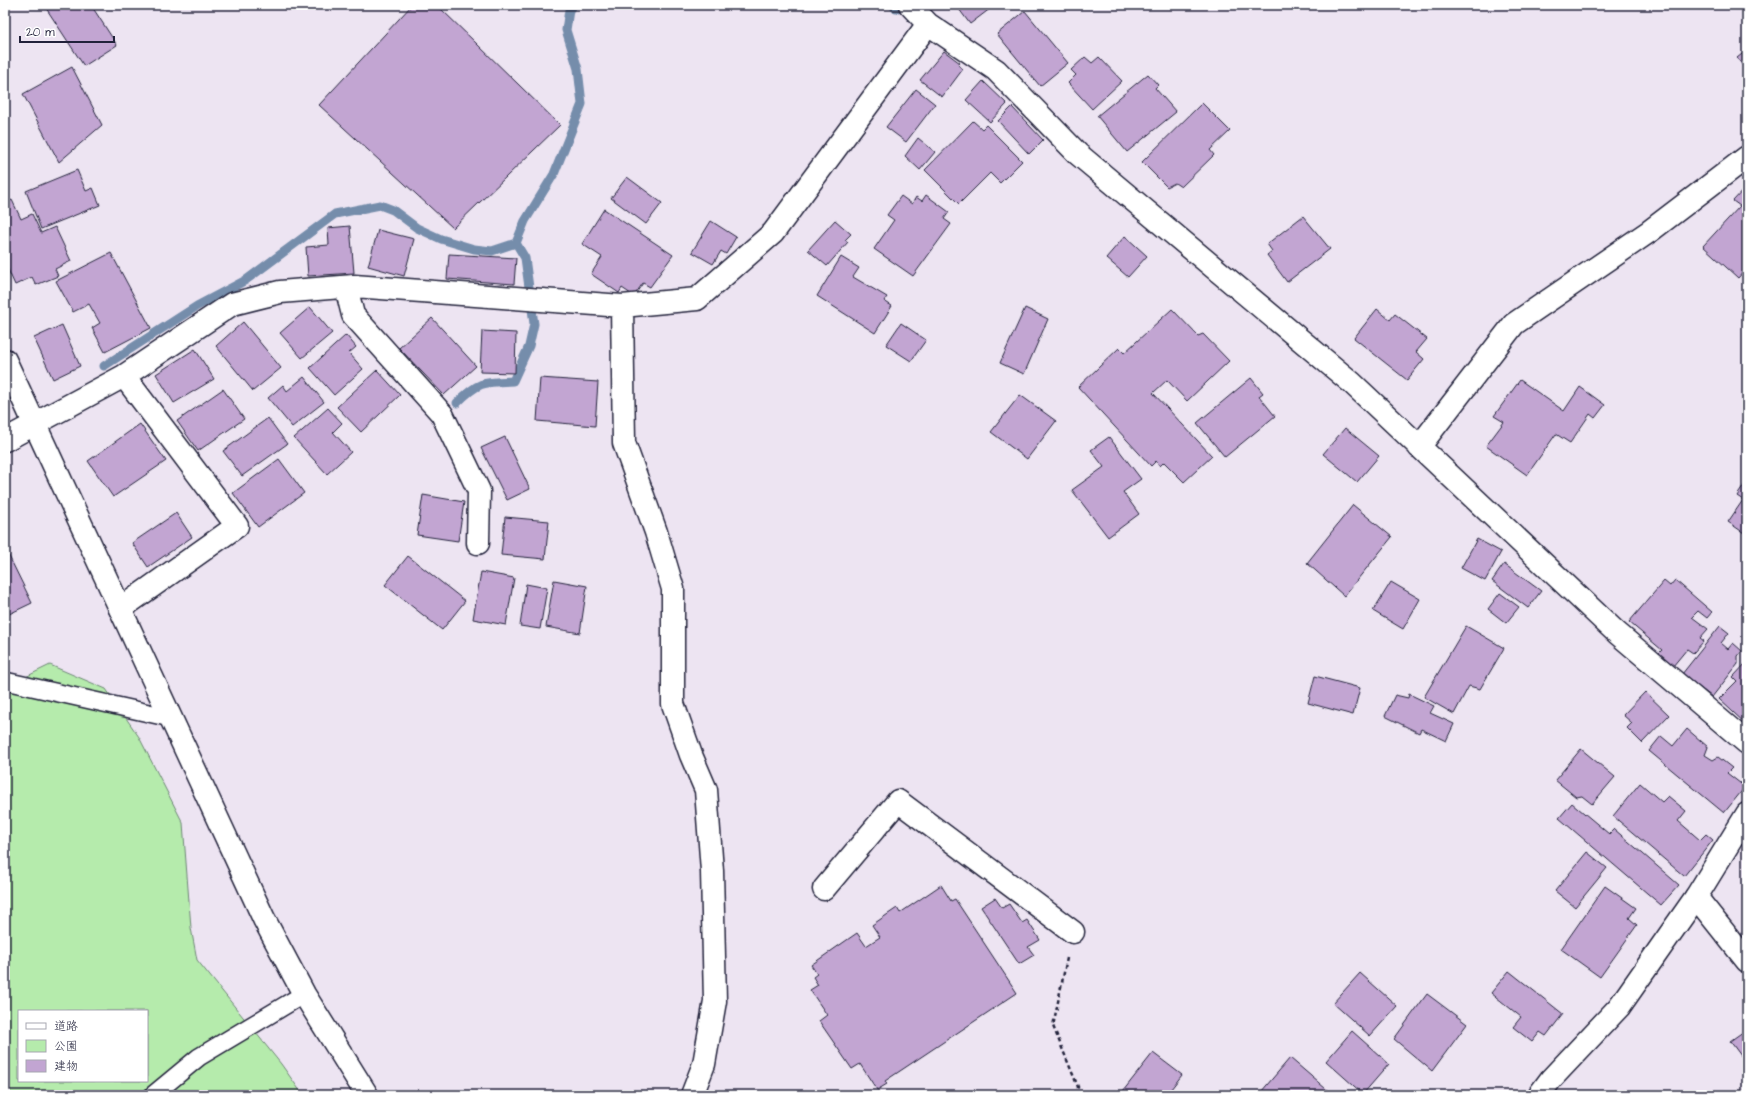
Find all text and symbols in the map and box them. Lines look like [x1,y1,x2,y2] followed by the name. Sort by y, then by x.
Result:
[20,18,114,44] scale bar
[26,24,55,41] text: 20 m
[18,1010,148,1082] legend
[54,1018,78,1035] text: 道路
[54,1038,78,1055] text: 公園
[54,1058,78,1075] text: 建物

